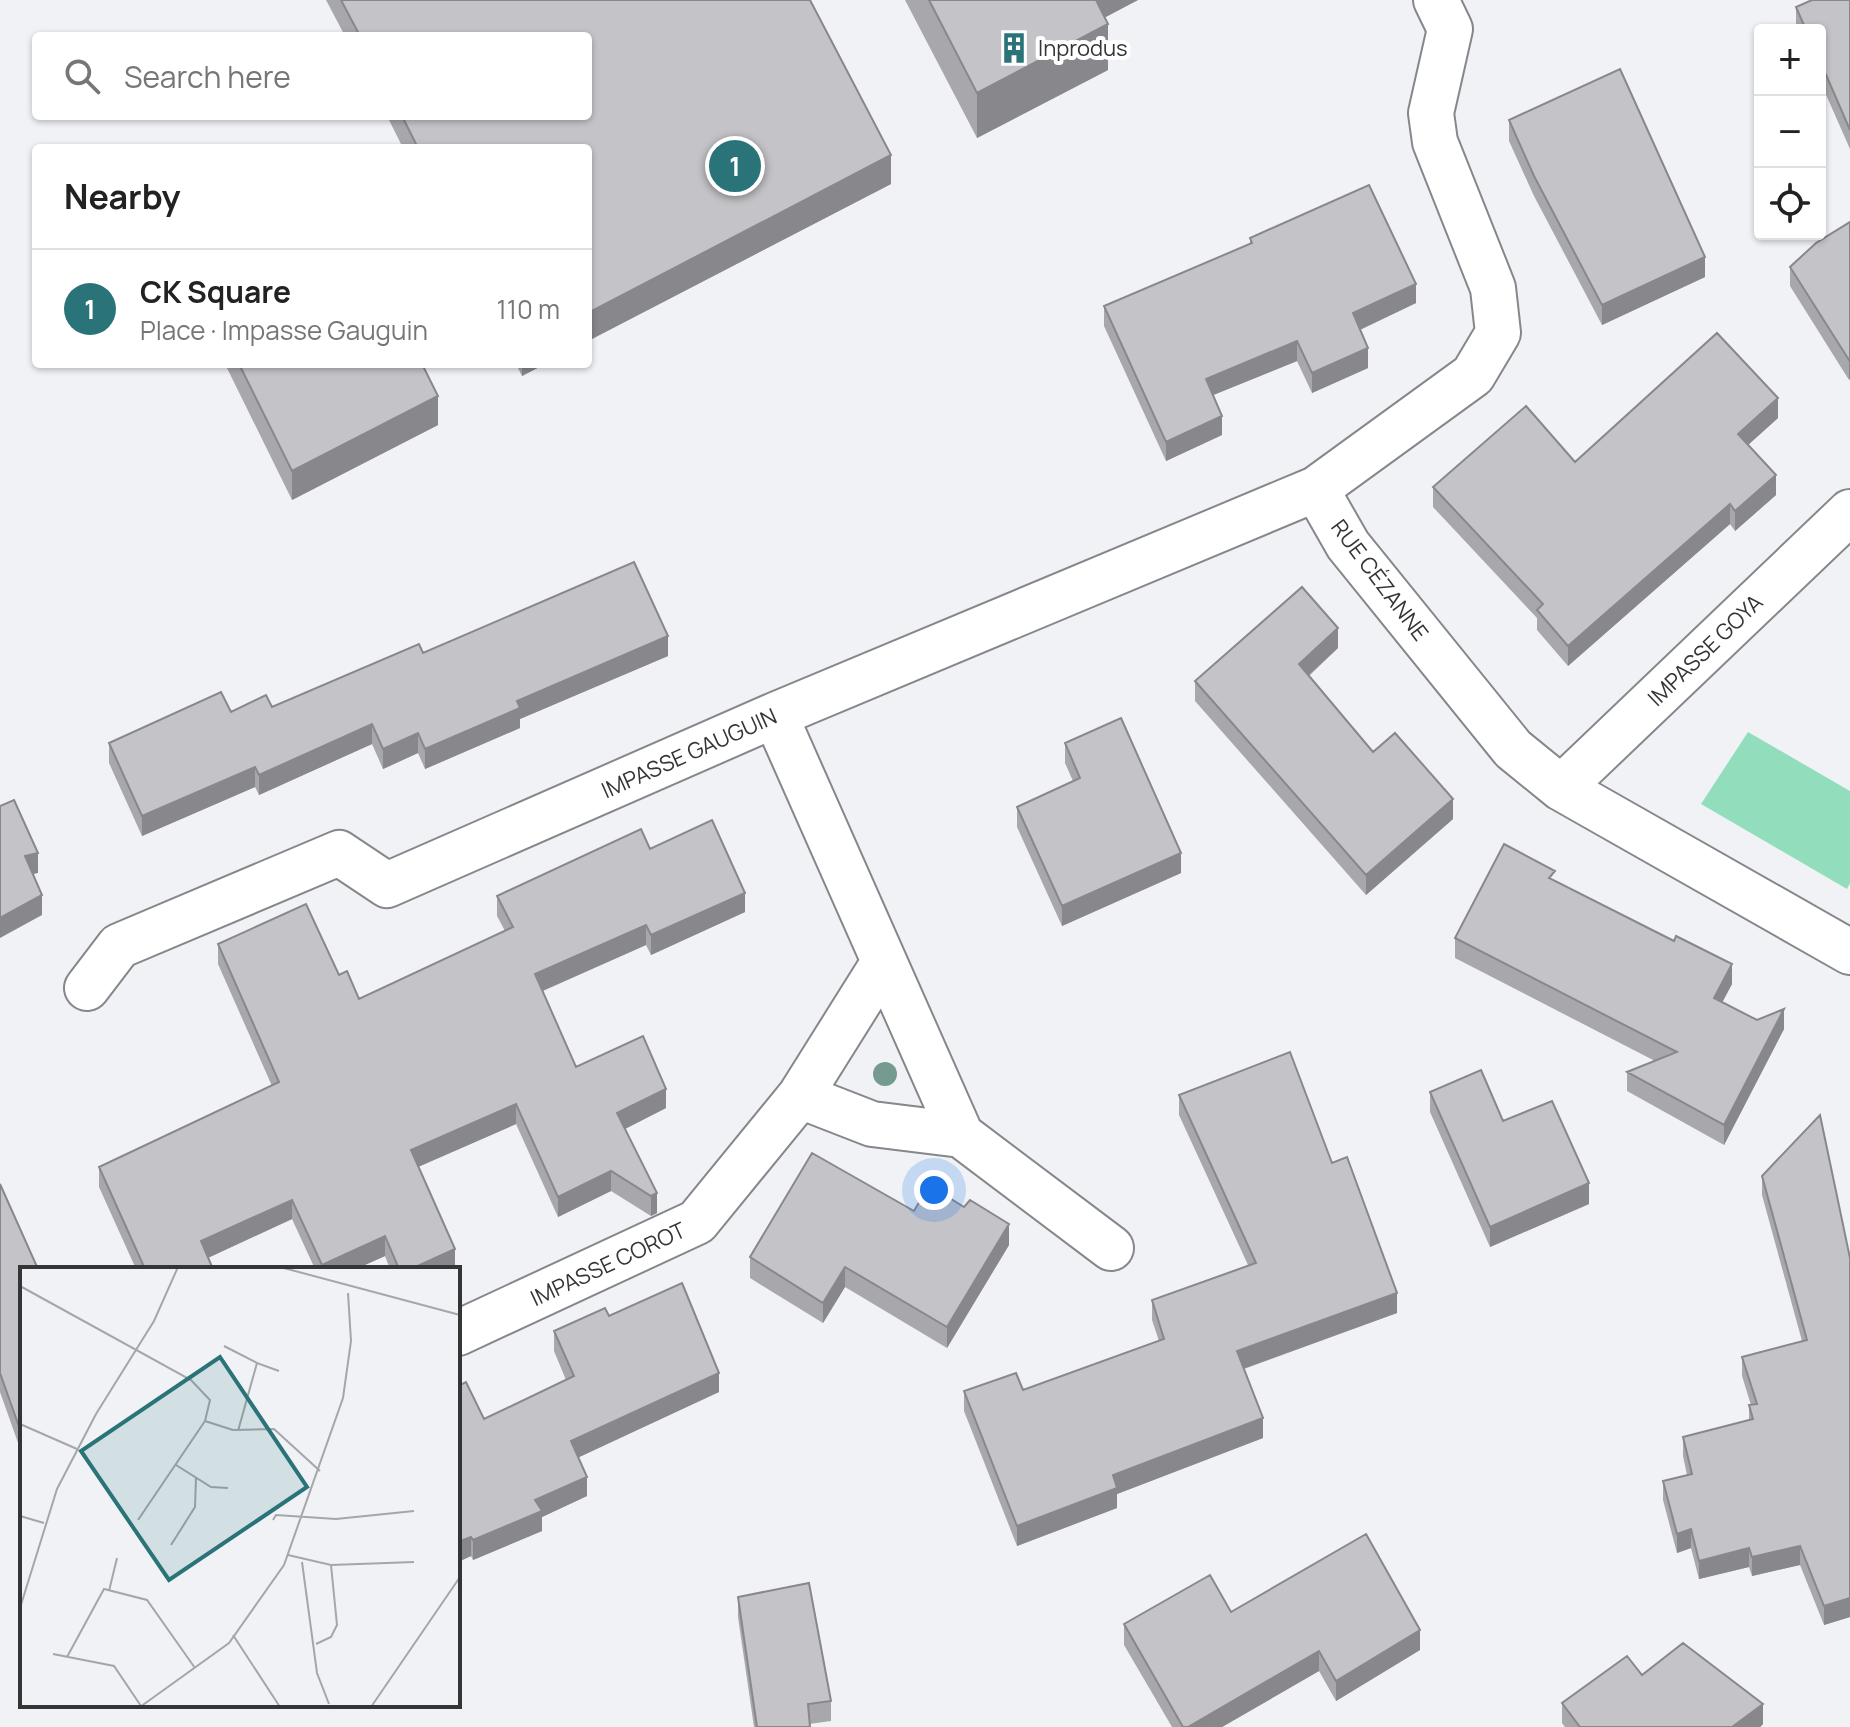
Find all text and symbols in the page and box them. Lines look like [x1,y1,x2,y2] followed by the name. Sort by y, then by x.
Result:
[1754,24,1826,240] map controls
[1754,24,1826,96] button: +
[997,31,1031,65] building icon: Inprodus
[32,32,592,120] search box
[1038,33,1128,63] place label: Inprodus
[60,54,104,98] icon: search
[124,56,291,97] text: Search here
[1754,96,1826,168] button: −
[709,136,761,196] pin: 1
[1754,168,1826,240] button: locate
[64,173,180,219] text: Nearby
[140,271,291,312] text: CK Square
[84,291,96,327] text: 1
[497,291,560,327] text: 110 m
[140,312,428,348] text: Place · Impasse Gauguin
[1324,513,1436,647] street label: RUE CÉZANNE
[1641,587,1769,713] street label: IMPASSE GOYA
[597,701,781,805] street label: IMPASSE GAUGUIN
[914,1170,954,1210] your location
[526,1215,690,1313] street label: IMPASSE COROT
[20,1267,460,1707] inset map

